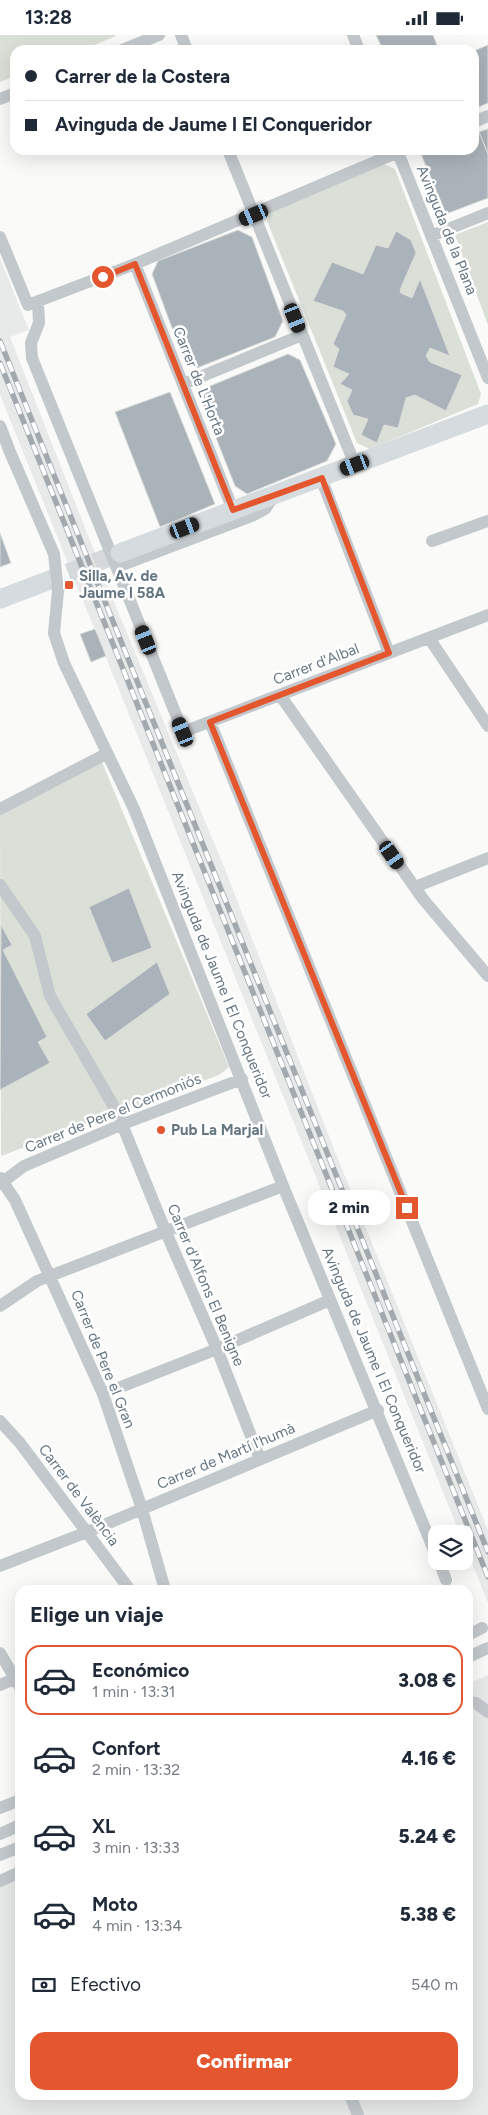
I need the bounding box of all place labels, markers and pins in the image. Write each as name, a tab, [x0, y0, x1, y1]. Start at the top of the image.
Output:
place label: Silla, Av. de Jaume I 58A	[79, 567, 166, 602]
marker: Silla, Av. de Jaume I 58A	[63, 579, 75, 591]
place label: Pub La Marjal	[171, 1121, 263, 1139]
marker: Pub La Marjal	[155, 1124, 167, 1136]

